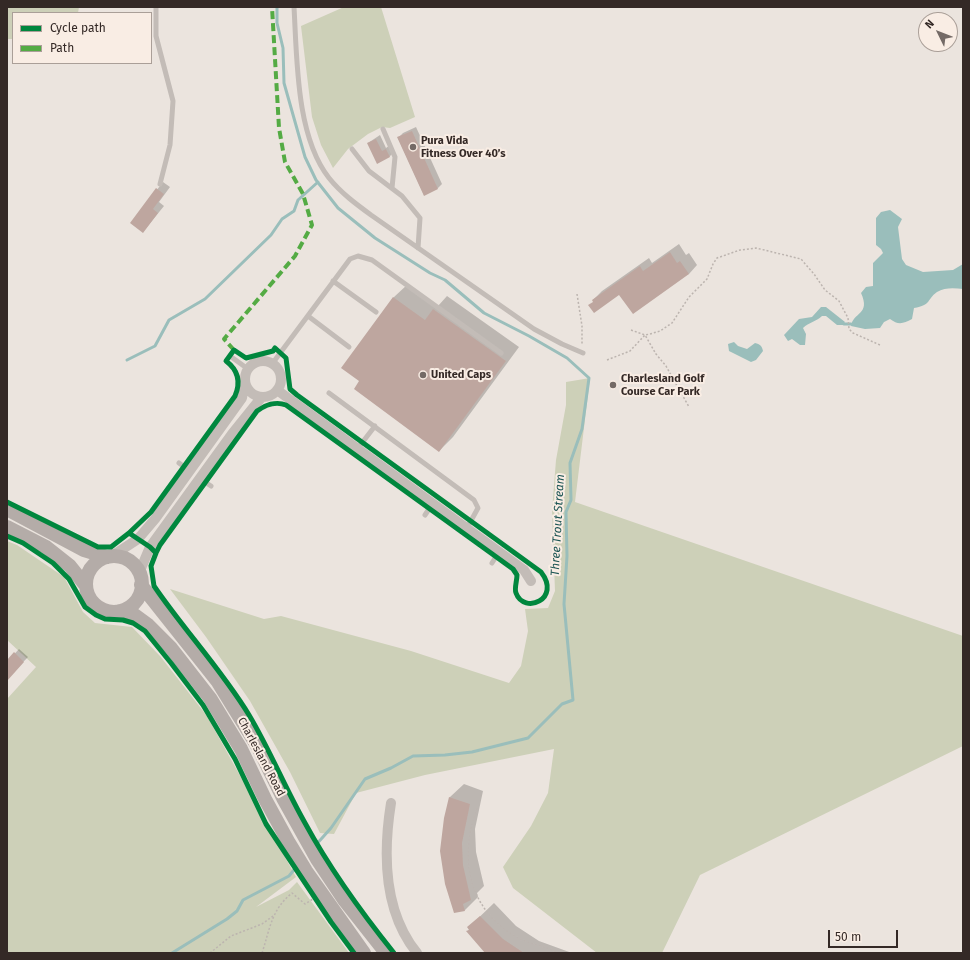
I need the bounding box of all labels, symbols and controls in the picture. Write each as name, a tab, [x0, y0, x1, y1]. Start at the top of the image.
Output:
legend	[12, 12, 152, 64]
north arrow	[918, 12, 958, 52]
text: N	[922, 17, 937, 31]
text: Cycle path	[50, 21, 106, 35]
text: Path	[50, 41, 74, 55]
place label: Pura Vida Fitness Over 40’s	[421, 134, 506, 160]
marker: Pura Vida Fitness Over 40’s	[408, 142, 418, 152]
place label: United Caps	[431, 368, 491, 382]
marker: United Caps	[418, 370, 428, 380]
place label: Charlesland Golf Course Car Park	[621, 372, 704, 398]
marker: Charlesland Golf Course Car Park	[608, 380, 618, 390]
water label: Three Trout Stream	[548, 474, 568, 576]
street label: Charlesland Road	[235, 715, 287, 799]
scale bar	[830, 922, 900, 948]
text: 50 m	[835, 930, 861, 944]

